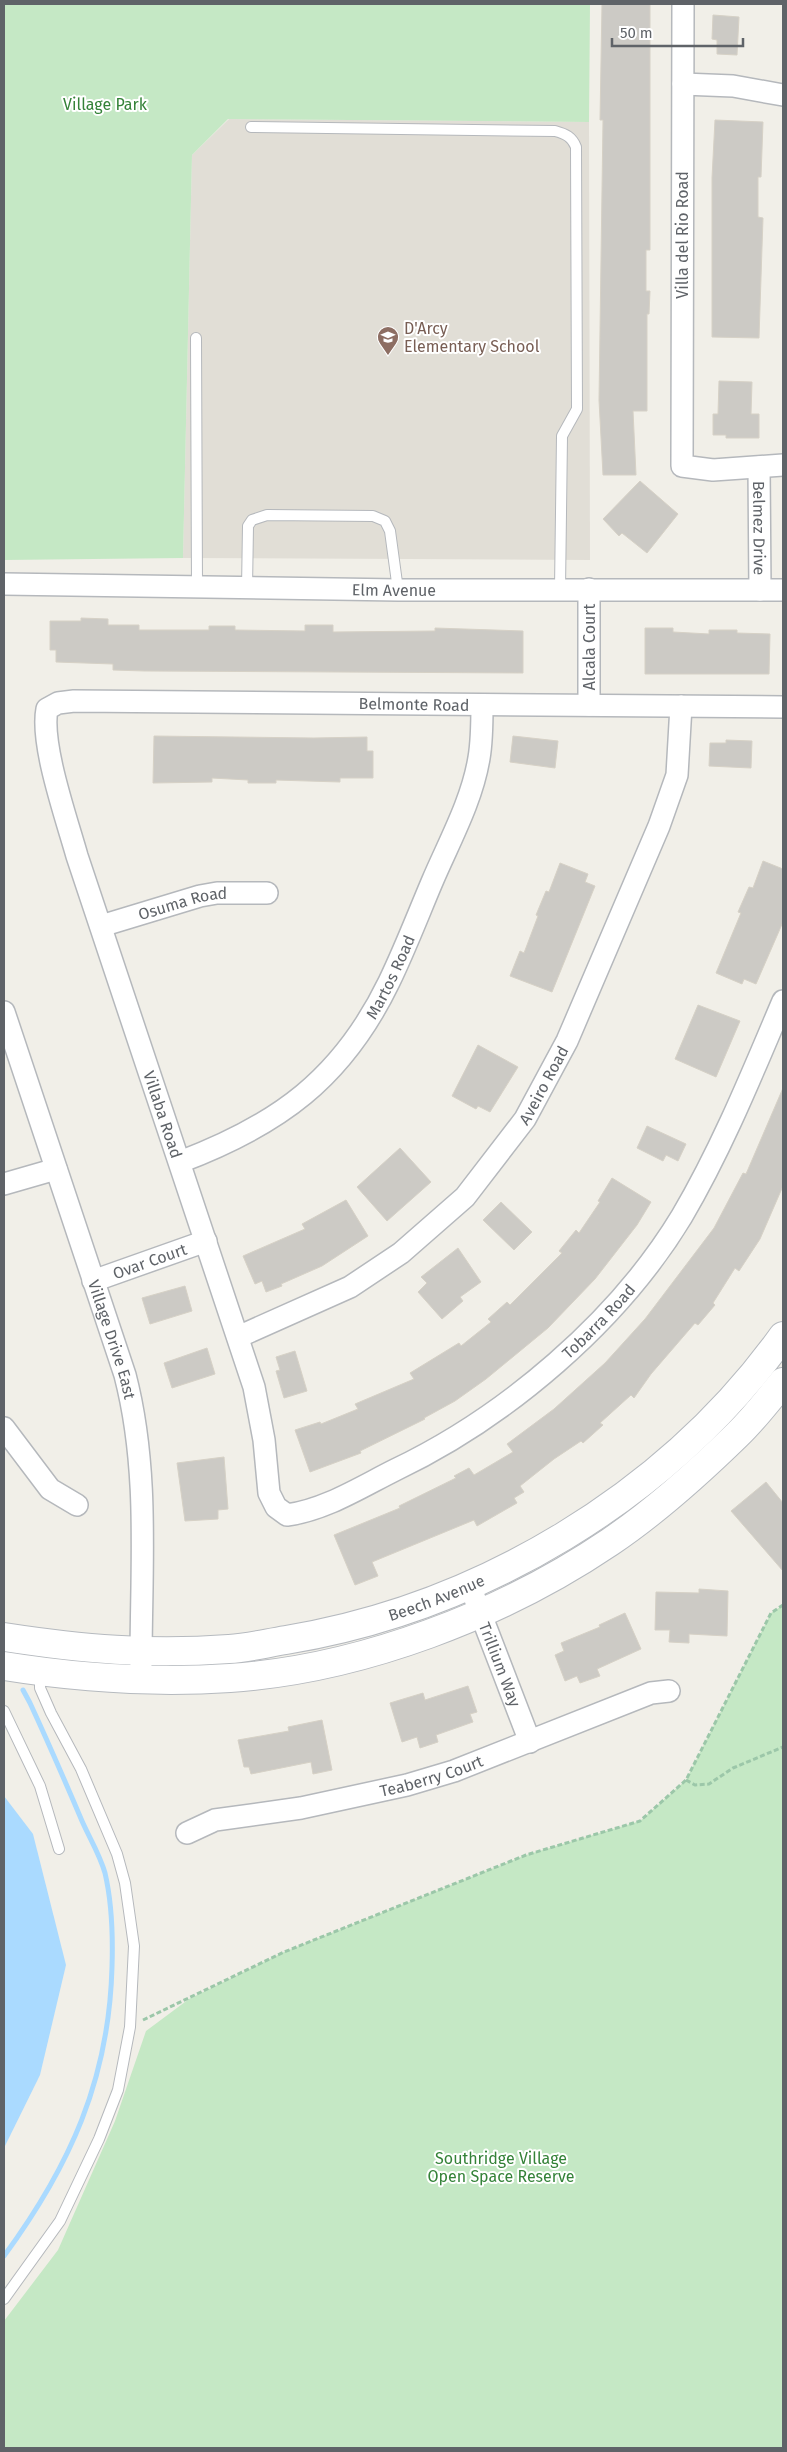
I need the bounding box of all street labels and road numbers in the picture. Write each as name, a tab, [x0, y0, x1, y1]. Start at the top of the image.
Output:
street label: Villa del Rio Road	[673, 171, 692, 299]
street label: Belmez Drive	[749, 481, 769, 575]
street label: Elm Avenue	[352, 580, 436, 600]
street label: Alcala Court	[580, 603, 599, 690]
street label: Belmonte Road	[358, 694, 470, 715]
street label: Osuma Road	[136, 884, 227, 924]
street label: Martos Road	[362, 932, 419, 1023]
street label: Aveiro Road	[515, 1043, 573, 1129]
street label: Villaba Road	[139, 1068, 186, 1161]
street label: Ovar Court	[110, 1240, 189, 1283]
street label: Village Drive East	[84, 1277, 139, 1401]
street label: Tobarra Road	[558, 1280, 639, 1363]
street label: Beech Avenue	[386, 1571, 488, 1625]
street label: Trillium Way	[475, 1620, 525, 1710]
street label: Teaberry Court	[378, 1751, 486, 1801]

